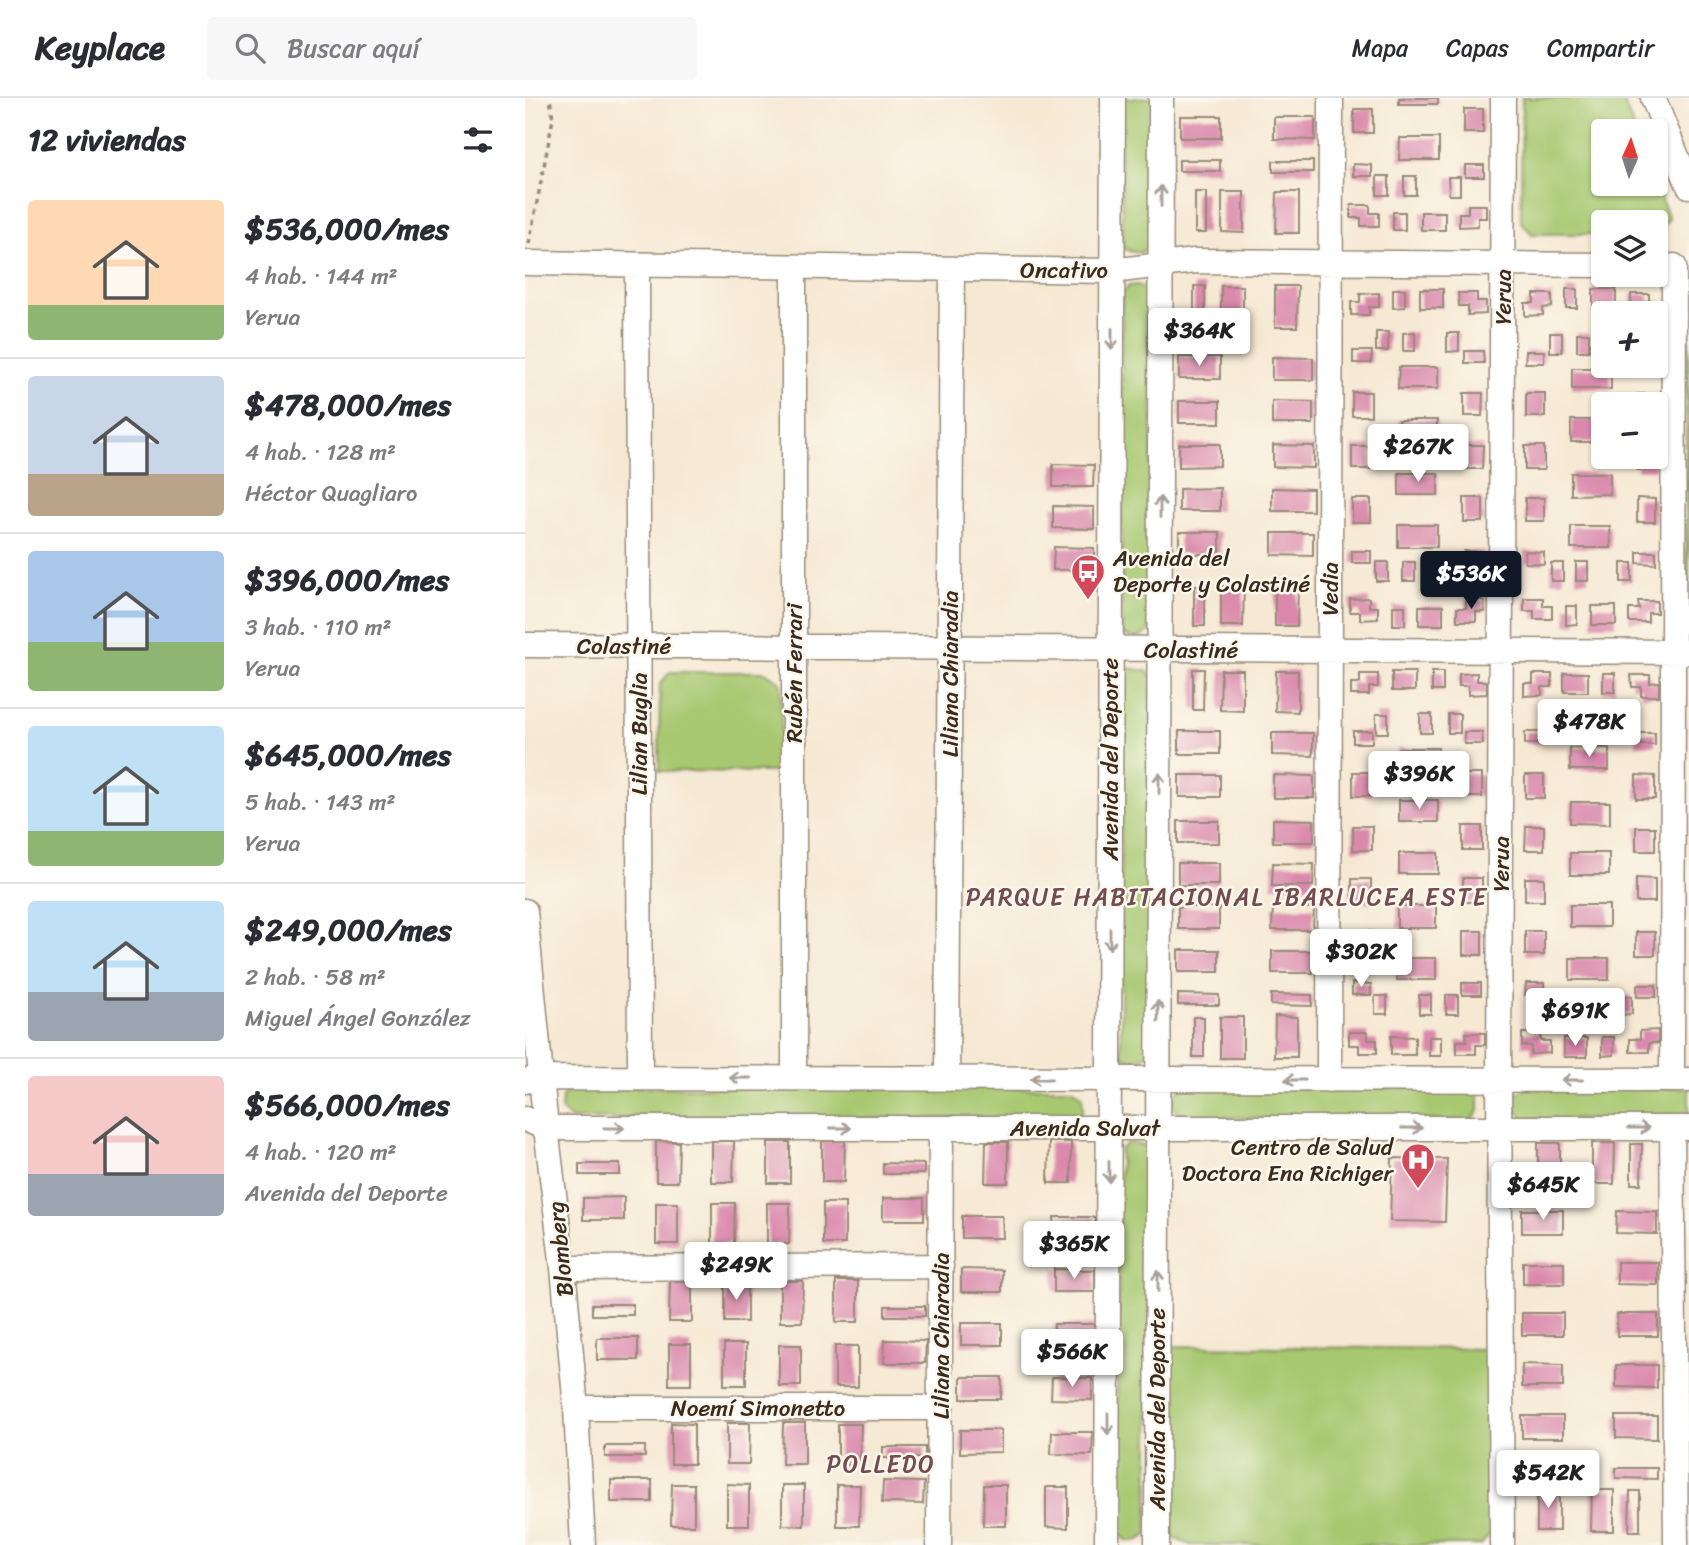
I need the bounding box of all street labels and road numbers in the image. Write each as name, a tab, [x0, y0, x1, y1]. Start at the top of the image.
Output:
street label: Oncativo	[1020, 250, 1108, 291]
street label: Yerua	[1483, 269, 1524, 325]
street label: Vedia	[1310, 562, 1351, 616]
street label: Liliana Chiaradia	[930, 590, 971, 757]
street label: Rubén Ferrari	[774, 603, 815, 743]
street label: Colastiné	[577, 626, 671, 667]
street label: Colastiné	[1144, 630, 1238, 671]
street label: Avenida del Deporte	[1090, 657, 1131, 861]
street label: Lilian Buglia	[619, 672, 660, 795]
street label: Yerua	[1481, 836, 1522, 892]
street label: Avenida Salvat	[1009, 1108, 1162, 1149]
street label: Blomberg	[535, 1199, 586, 1299]
street label: Liliana Chiaradia	[921, 1252, 962, 1419]
street label: Avenida del Deporte	[1137, 1307, 1178, 1511]
street label: Noemí Simonetto	[671, 1388, 845, 1429]

